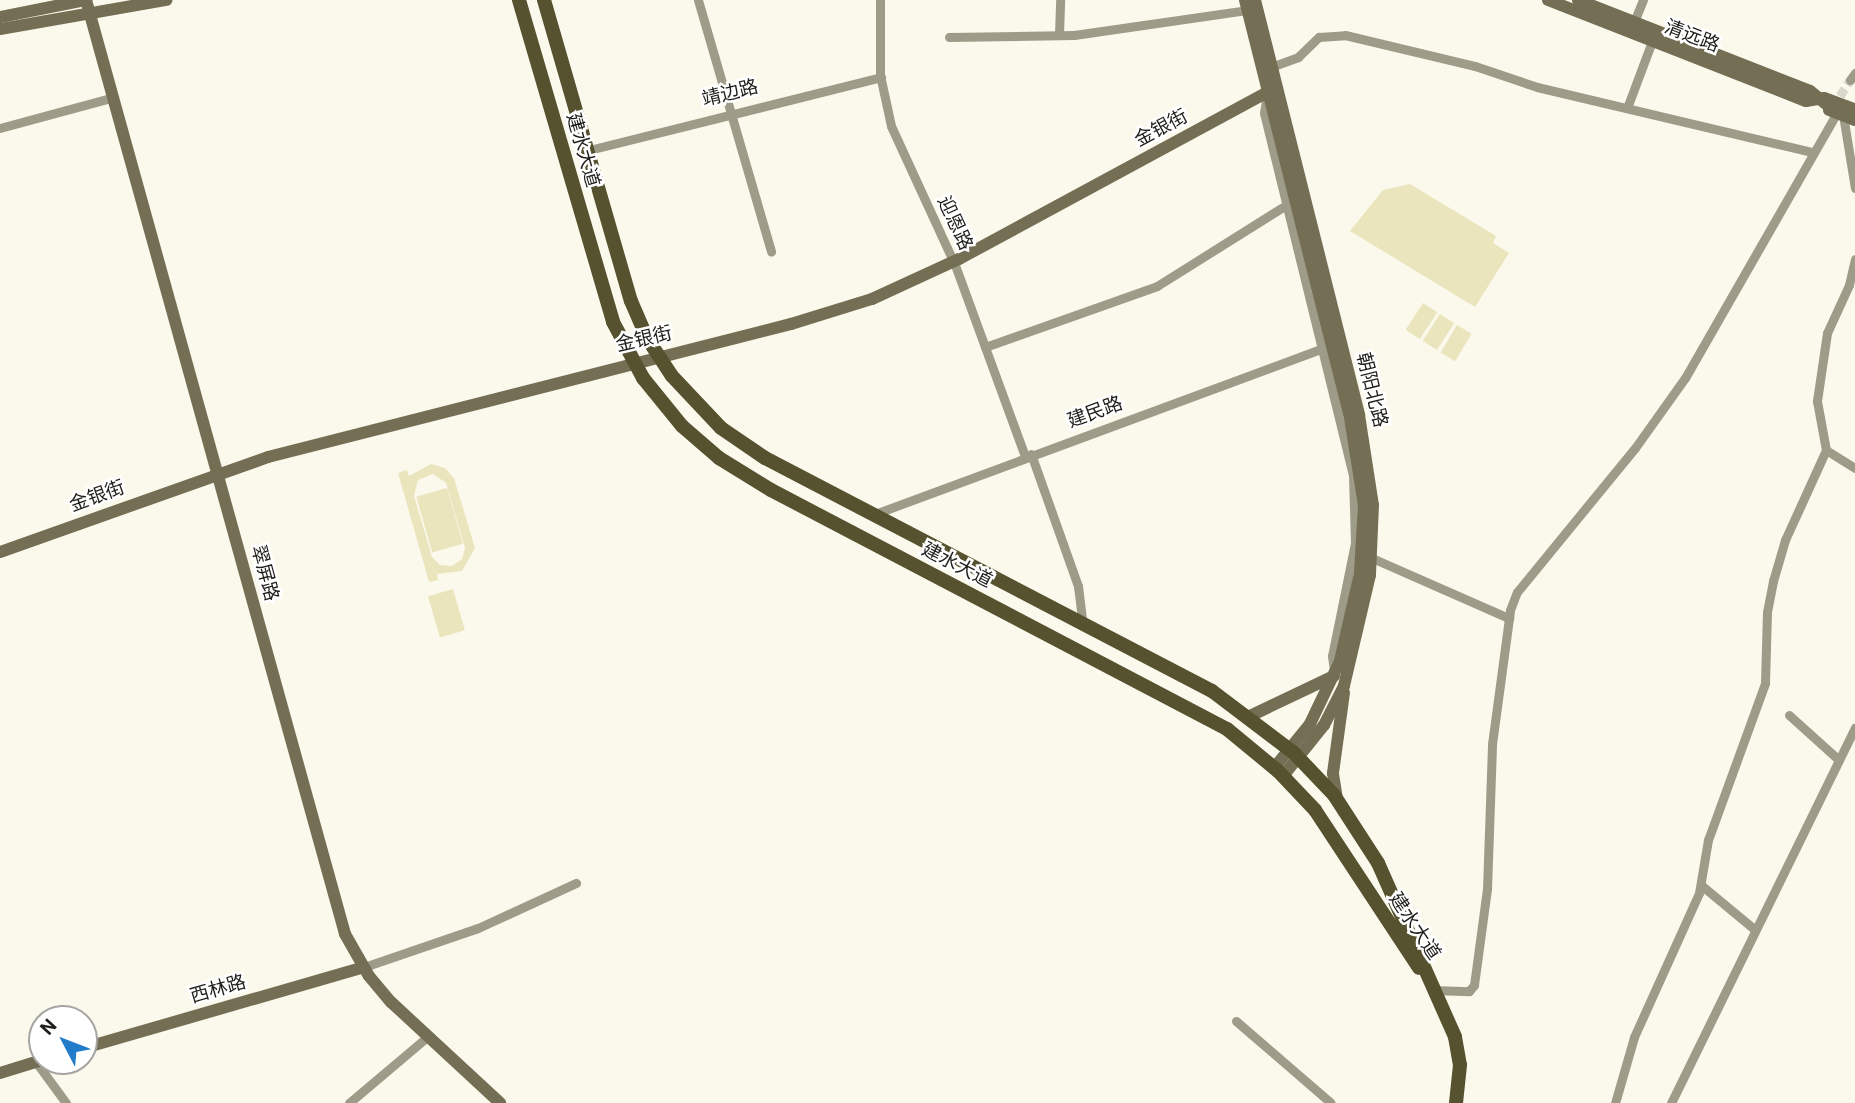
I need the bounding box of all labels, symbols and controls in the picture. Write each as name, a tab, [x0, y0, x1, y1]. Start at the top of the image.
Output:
street label: 清远路	[1661, 15, 1723, 57]
street label: 靖边路	[700, 75, 760, 111]
street label: 金银街	[1130, 105, 1192, 151]
street label: 建水大道	[562, 110, 604, 190]
street label: 迎恩路	[933, 192, 977, 254]
street label: 金银街	[614, 321, 674, 357]
street label: 朝阳北路	[1352, 350, 1392, 430]
street label: 建民路	[1064, 392, 1126, 432]
street label: 金银街	[66, 476, 128, 516]
street label: 建水大道	[918, 538, 996, 592]
street label: 翠屏路	[247, 543, 283, 603]
street label: 建水大道	[1384, 888, 1446, 964]
street label: 西林路	[187, 970, 249, 1008]
north arrow	[28, 1005, 98, 1075]
text: N	[35, 1014, 62, 1040]

